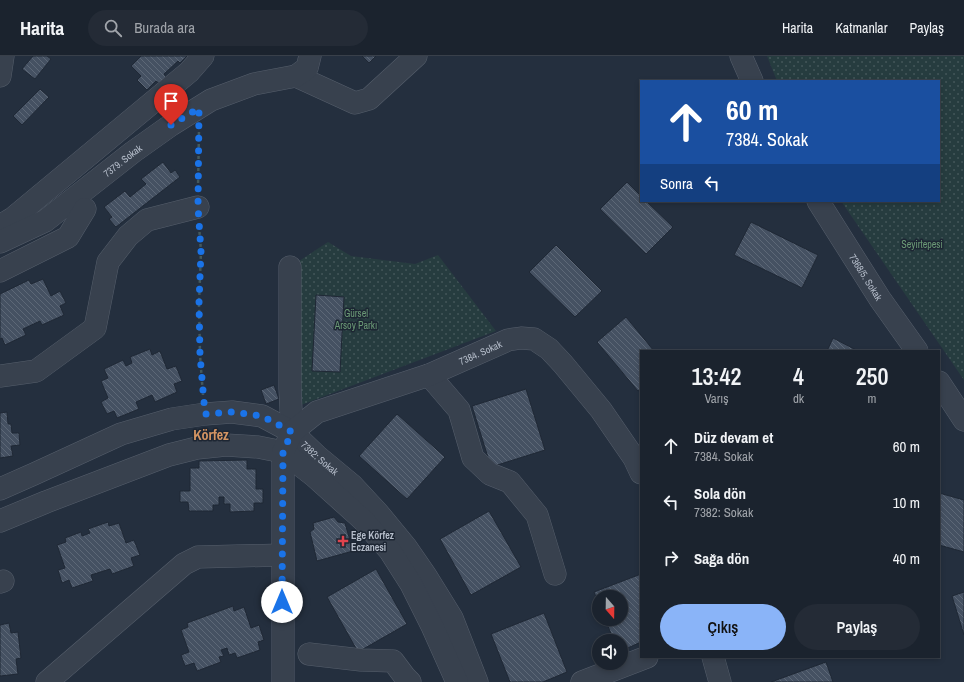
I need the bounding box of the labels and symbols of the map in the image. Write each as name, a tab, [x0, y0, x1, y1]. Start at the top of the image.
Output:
pin	[154, 84, 188, 125]
street label: 7379. Sokak	[100, 141, 145, 180]
park label: Seyirtepesi	[901, 238, 943, 251]
street label: 7368/5. Sokak	[847, 251, 886, 303]
park label: Gürsel Arsoy Parkı	[334, 307, 377, 332]
street label: 7384. Sokak	[457, 337, 505, 367]
district label: Körfez	[193, 426, 229, 444]
street label: 7382: Sokak	[299, 438, 342, 478]
place label: Ege Körfez Eczanesi	[351, 529, 394, 554]
marker: Ege Körfez Eczanesi	[338, 536, 348, 546]
position arrow	[261, 581, 303, 623]
north arrow	[592, 590, 628, 626]

